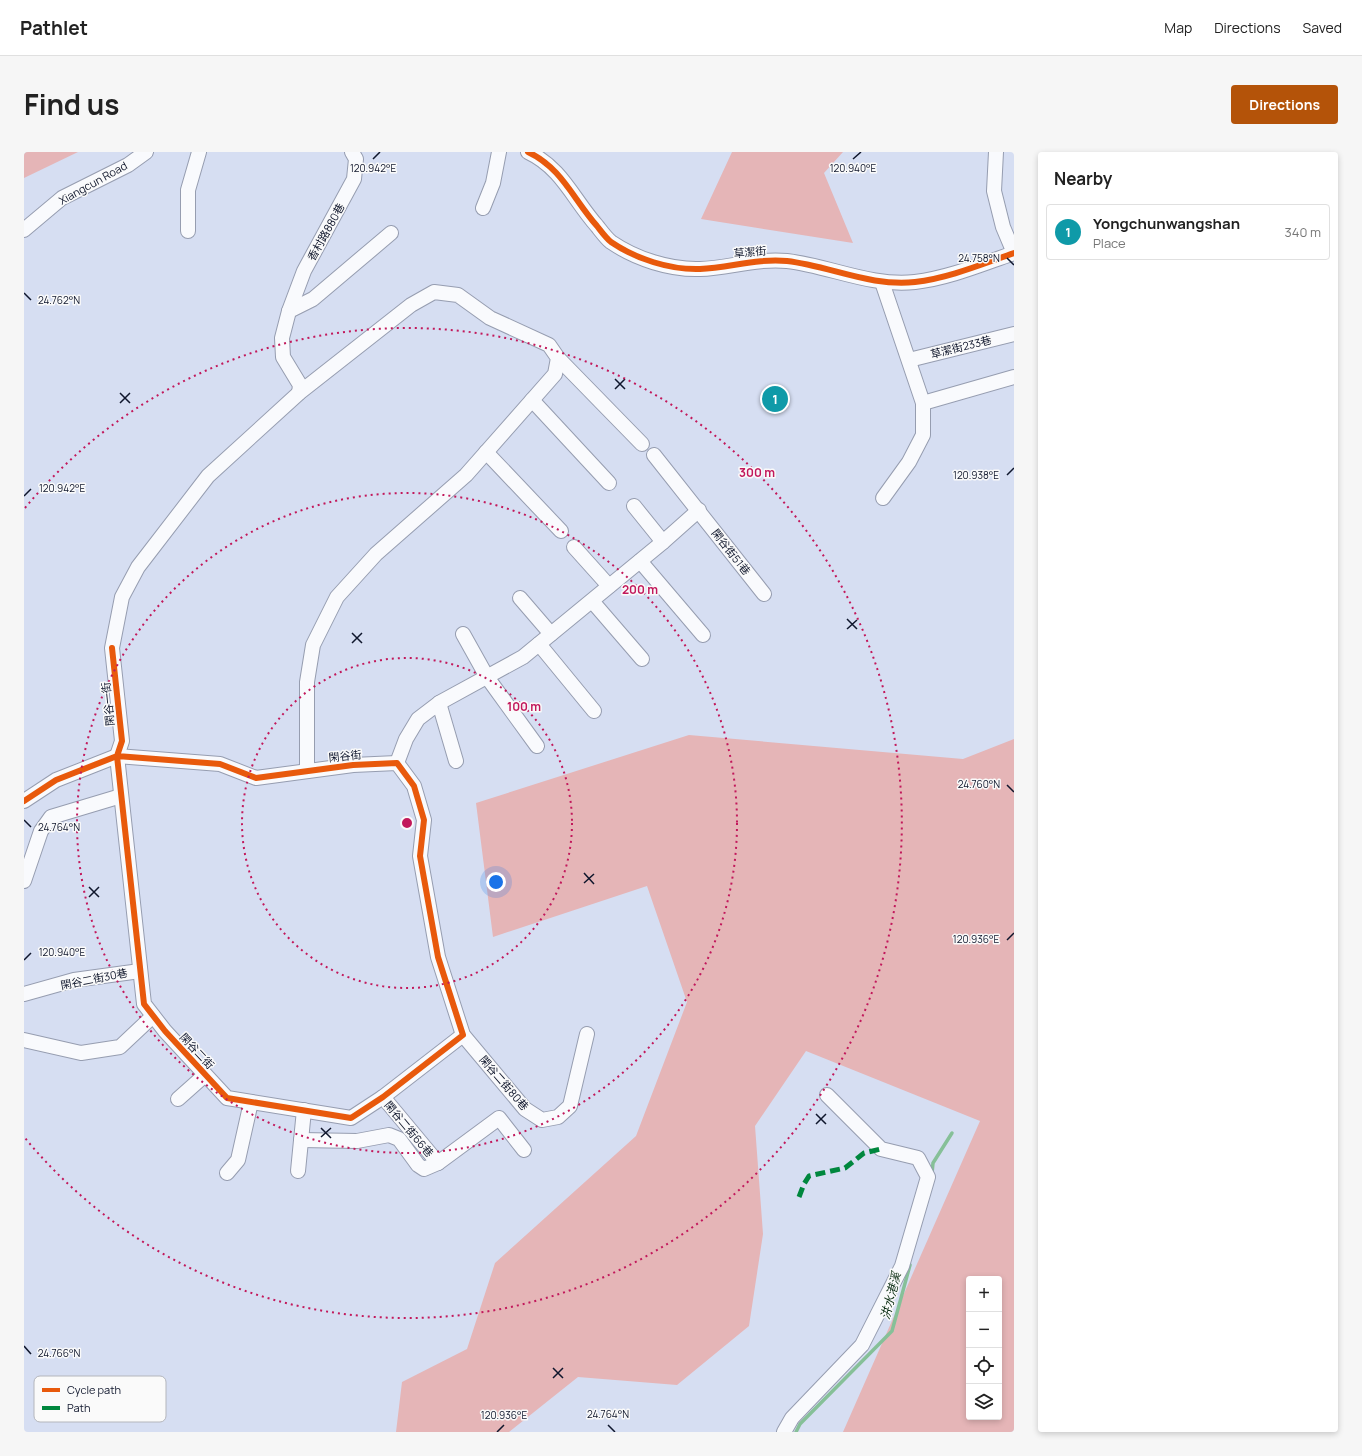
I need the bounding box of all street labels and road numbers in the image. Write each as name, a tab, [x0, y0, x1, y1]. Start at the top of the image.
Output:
street label: Xiangcun Road	[56, 158, 130, 208]
street label: 香村路880巷	[304, 200, 348, 263]
street label: 草潔街	[733, 243, 767, 260]
street label: 草潔街233巷	[929, 332, 993, 361]
street label: 閑谷街51巷	[709, 526, 754, 578]
street label: 閑谷一街	[98, 681, 117, 727]
street label: 閑谷街	[328, 746, 362, 765]
street label: 閑谷二街30巷	[59, 965, 129, 992]
street label: 閑谷二街	[177, 1029, 218, 1072]
street label: 閑谷二街80巷	[476, 1052, 532, 1113]
street label: 閑谷二街66巷	[382, 1098, 437, 1160]

